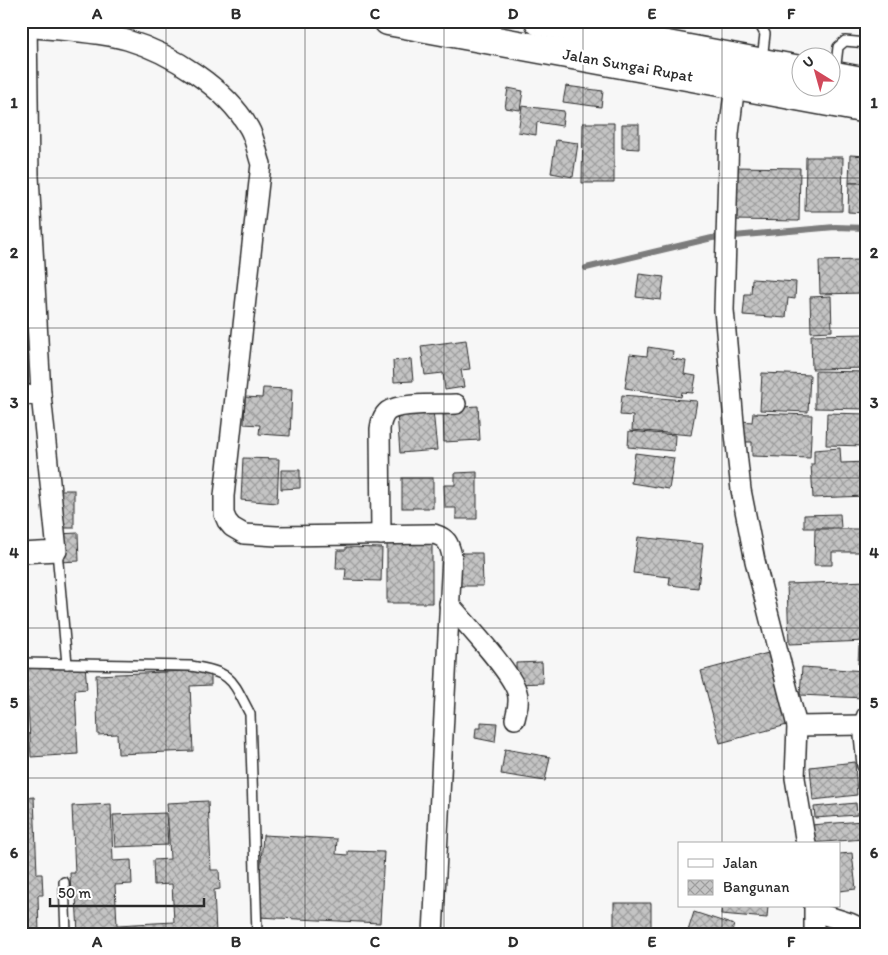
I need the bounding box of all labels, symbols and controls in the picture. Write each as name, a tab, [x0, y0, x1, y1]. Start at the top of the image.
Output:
text: A	[91, 4, 103, 23]
text: B	[231, 4, 242, 23]
text: C	[370, 4, 381, 23]
text: D	[508, 4, 519, 23]
text: E	[648, 4, 657, 23]
text: F	[787, 4, 796, 23]
street label: Jalan Sungai Rupat	[561, 44, 695, 86]
north arrow	[790, 48, 840, 98]
text: U	[800, 52, 817, 72]
text: 1	[10, 93, 18, 112]
text: 1	[870, 93, 878, 112]
text: 2	[10, 243, 19, 262]
text: 2	[870, 243, 879, 262]
text: 3	[10, 393, 19, 412]
text: 3	[870, 393, 879, 412]
text: 4	[9, 543, 19, 562]
text: 4	[869, 543, 879, 562]
text: 5	[10, 693, 19, 712]
text: 5	[870, 693, 879, 712]
legend	[678, 842, 840, 908]
text: 6	[10, 843, 19, 862]
text: 6	[870, 843, 879, 862]
text: Jalan	[723, 854, 757, 872]
scale bar	[50, 875, 204, 907]
text: Bangunan	[723, 878, 790, 896]
text: 50 m	[58, 884, 91, 902]
text: A	[91, 932, 103, 951]
text: B	[231, 932, 242, 951]
text: C	[370, 932, 381, 951]
text: D	[508, 932, 519, 951]
text: E	[648, 932, 657, 951]
text: F	[787, 932, 796, 951]

